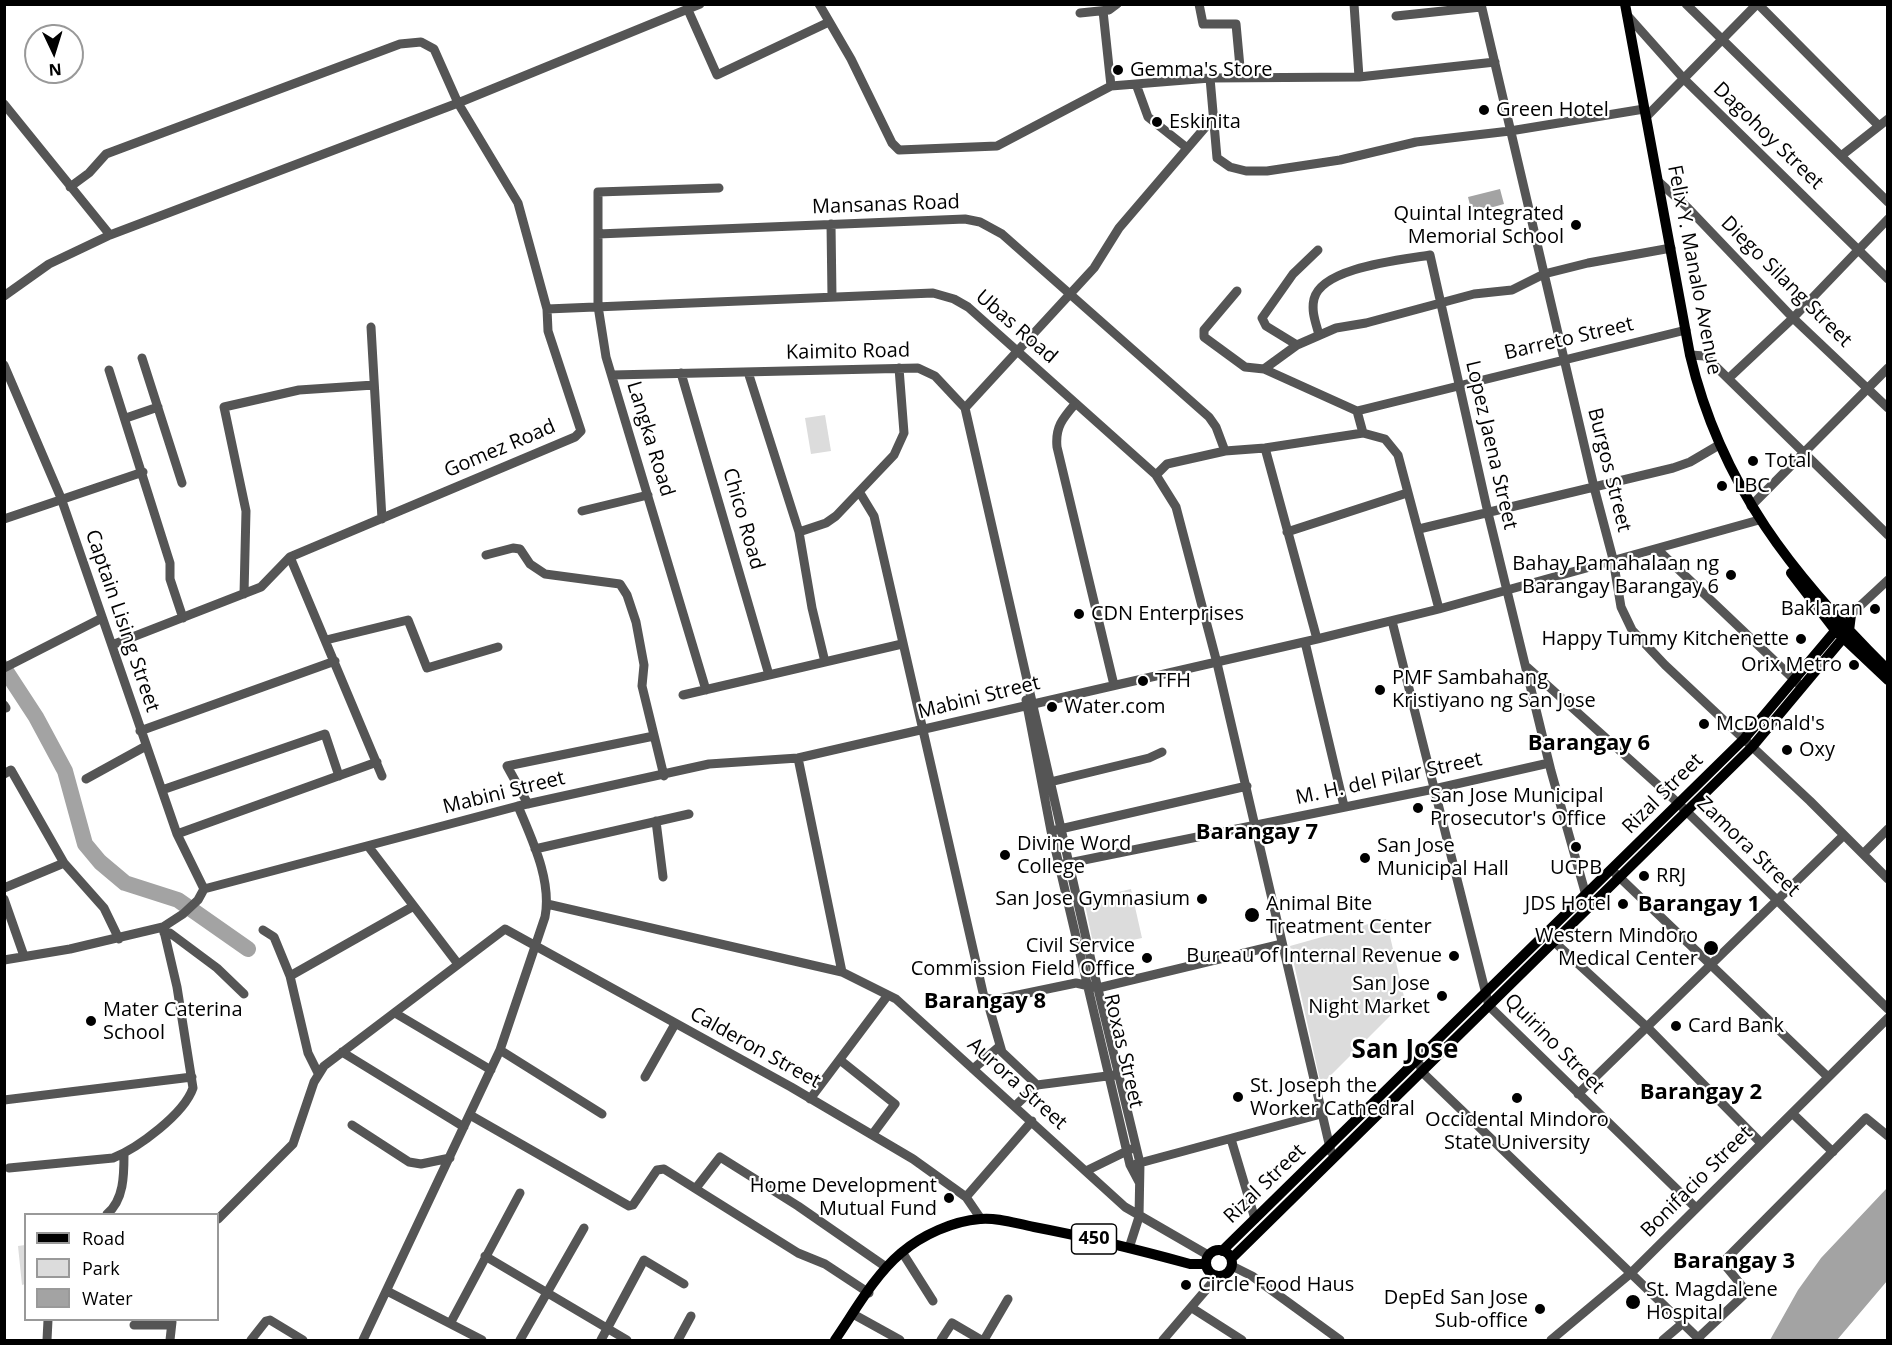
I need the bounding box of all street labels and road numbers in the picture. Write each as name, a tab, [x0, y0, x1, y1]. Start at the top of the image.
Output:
street label: Dagohoy Street	[1708, 77, 1828, 195]
street label: Felix Y. Manalo Avenue	[1662, 163, 1726, 377]
street label: Mansanas Road	[812, 190, 960, 220]
street label: Diego Silang Street	[1716, 212, 1856, 352]
street label: Ubas Road	[970, 285, 1062, 369]
street label: Barreto Street	[1502, 312, 1636, 366]
street label: Kaimito Road	[786, 339, 910, 365]
street label: Lopez Jaena Street	[1460, 358, 1522, 532]
street label: Langka Road	[621, 378, 679, 500]
street label: Burgos Street	[1582, 406, 1636, 534]
street label: Gomez Road	[441, 415, 559, 483]
street label: Chico Road	[717, 465, 769, 573]
street label: Captain Lising Street	[80, 527, 164, 715]
street label: Mabini Street	[916, 671, 1042, 725]
street label: M. H. del Pilar Street	[1294, 748, 1484, 810]
street label: Rizal Street	[1618, 749, 1708, 839]
street label: Mabini Street	[441, 766, 567, 820]
street label: Zamora Street	[1692, 792, 1804, 902]
street label: Quirino Street	[1499, 989, 1609, 1099]
street label: Roxas Street	[1098, 992, 1148, 1110]
street label: Calderon Street	[685, 1002, 825, 1094]
street label: Aurora Street	[962, 1033, 1072, 1135]
street label: Bonifacio Street	[1636, 1121, 1758, 1243]
street label: Rizal Street	[1219, 1139, 1311, 1229]
road number: 450	[1072, 1224, 1116, 1254]

